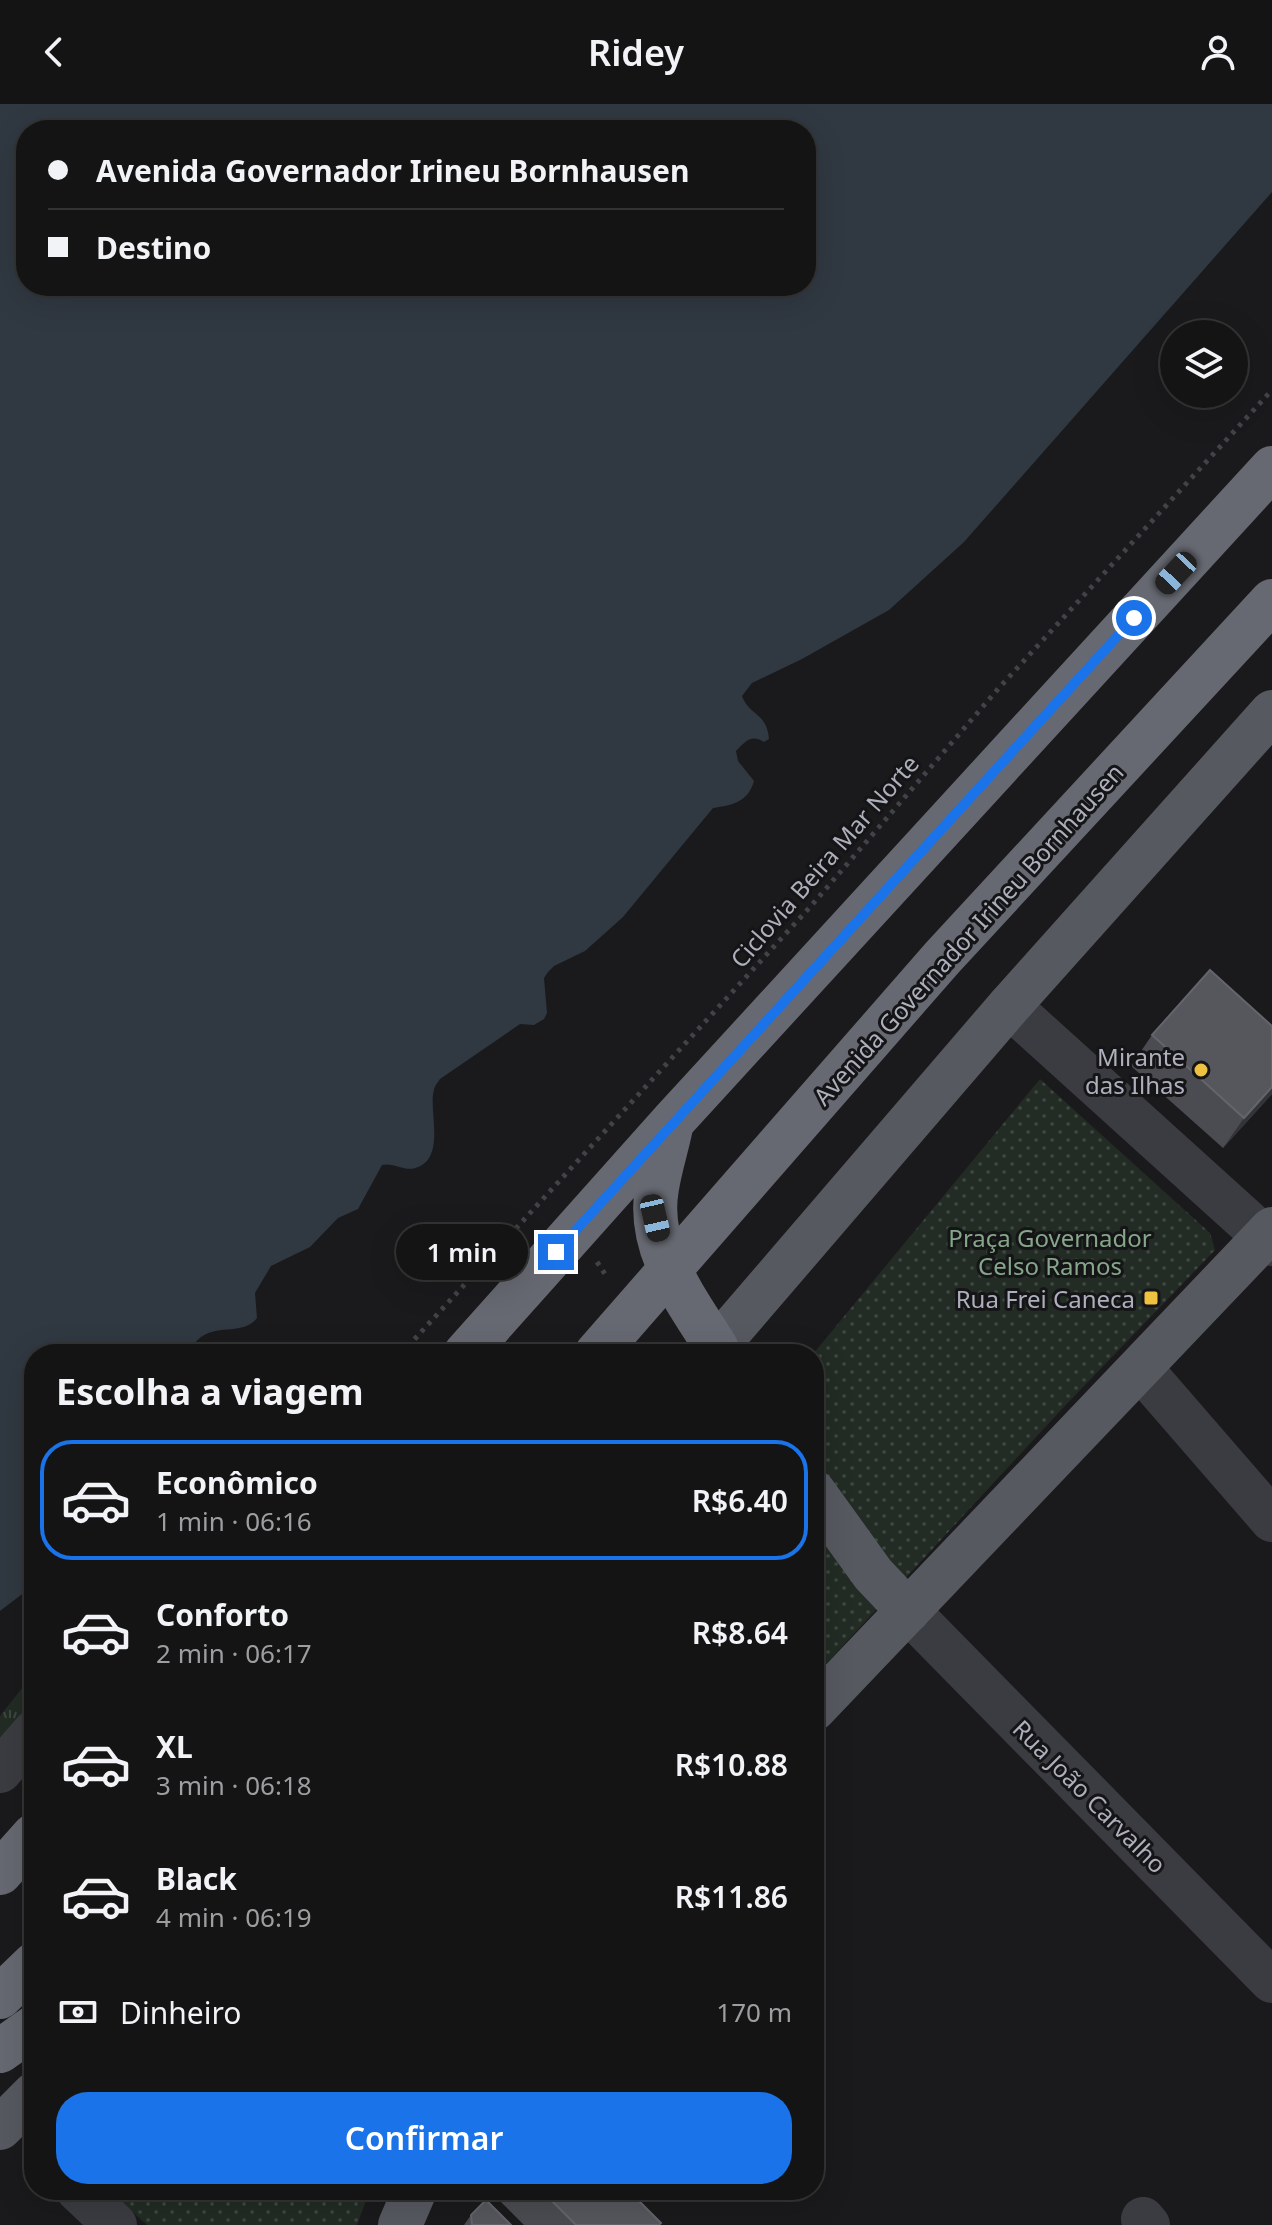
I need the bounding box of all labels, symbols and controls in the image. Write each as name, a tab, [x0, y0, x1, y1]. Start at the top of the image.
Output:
text: Ridey	[588, 28, 684, 77]
icon: back	[32, 30, 76, 74]
icon: person	[1196, 30, 1240, 74]
text: Avenida Governador Irineu Bornhausen	[96, 150, 690, 191]
text: Destino	[96, 227, 211, 268]
map controls	[1160, 320, 1248, 408]
button: layers	[1160, 320, 1248, 408]
car	[1151, 547, 1201, 599]
route start	[1116, 600, 1152, 636]
street label: Ciclovia Beira Mar Norte	[722, 748, 926, 974]
street label: Avenida Governador Irineu Bornhausen	[806, 756, 1130, 1112]
place label: Mirante das Ilhas	[1085, 1040, 1185, 1101]
marker: Mirante das Ilhas	[1192, 1061, 1210, 1079]
car	[638, 1192, 672, 1244]
park label: Praça Governador Celso Ramos	[948, 1221, 1152, 1282]
callout: 1 min	[396, 1224, 528, 1280]
text: 1 min	[427, 1234, 497, 1270]
route end	[538, 1234, 574, 1270]
place label: Rua Frei Caneca	[956, 1282, 1135, 1315]
marker: Rua Frei Caneca	[1142, 1289, 1160, 1307]
text: Escolha a viagem	[56, 1367, 364, 1416]
text: Econômico	[156, 1462, 318, 1503]
icon: car	[60, 1464, 132, 1536]
text: R$6.40	[692, 1480, 788, 1521]
text: 1 min · 06:16	[156, 1503, 312, 1539]
text: Conforto	[156, 1594, 289, 1635]
icon: car	[60, 1596, 132, 1668]
text: R$8.64	[692, 1612, 788, 1653]
text: 2 min · 06:17	[156, 1635, 312, 1671]
street label: Rua João Carvalho	[1006, 1712, 1174, 1880]
text: XL	[156, 1726, 193, 1767]
icon: car	[60, 1728, 132, 1800]
text: R$10.88	[675, 1744, 788, 1785]
text: 3 min · 06:18	[156, 1767, 312, 1803]
text: Black	[156, 1858, 237, 1899]
icon: car	[60, 1860, 132, 1932]
text: R$11.86	[675, 1876, 788, 1917]
text: 4 min · 06:19	[156, 1899, 312, 1935]
icon: cash	[56, 1990, 100, 2034]
text: Dinheiro	[120, 1992, 241, 2033]
text: 170 m	[716, 1994, 792, 2030]
button: Confirmar	[56, 2092, 792, 2184]

